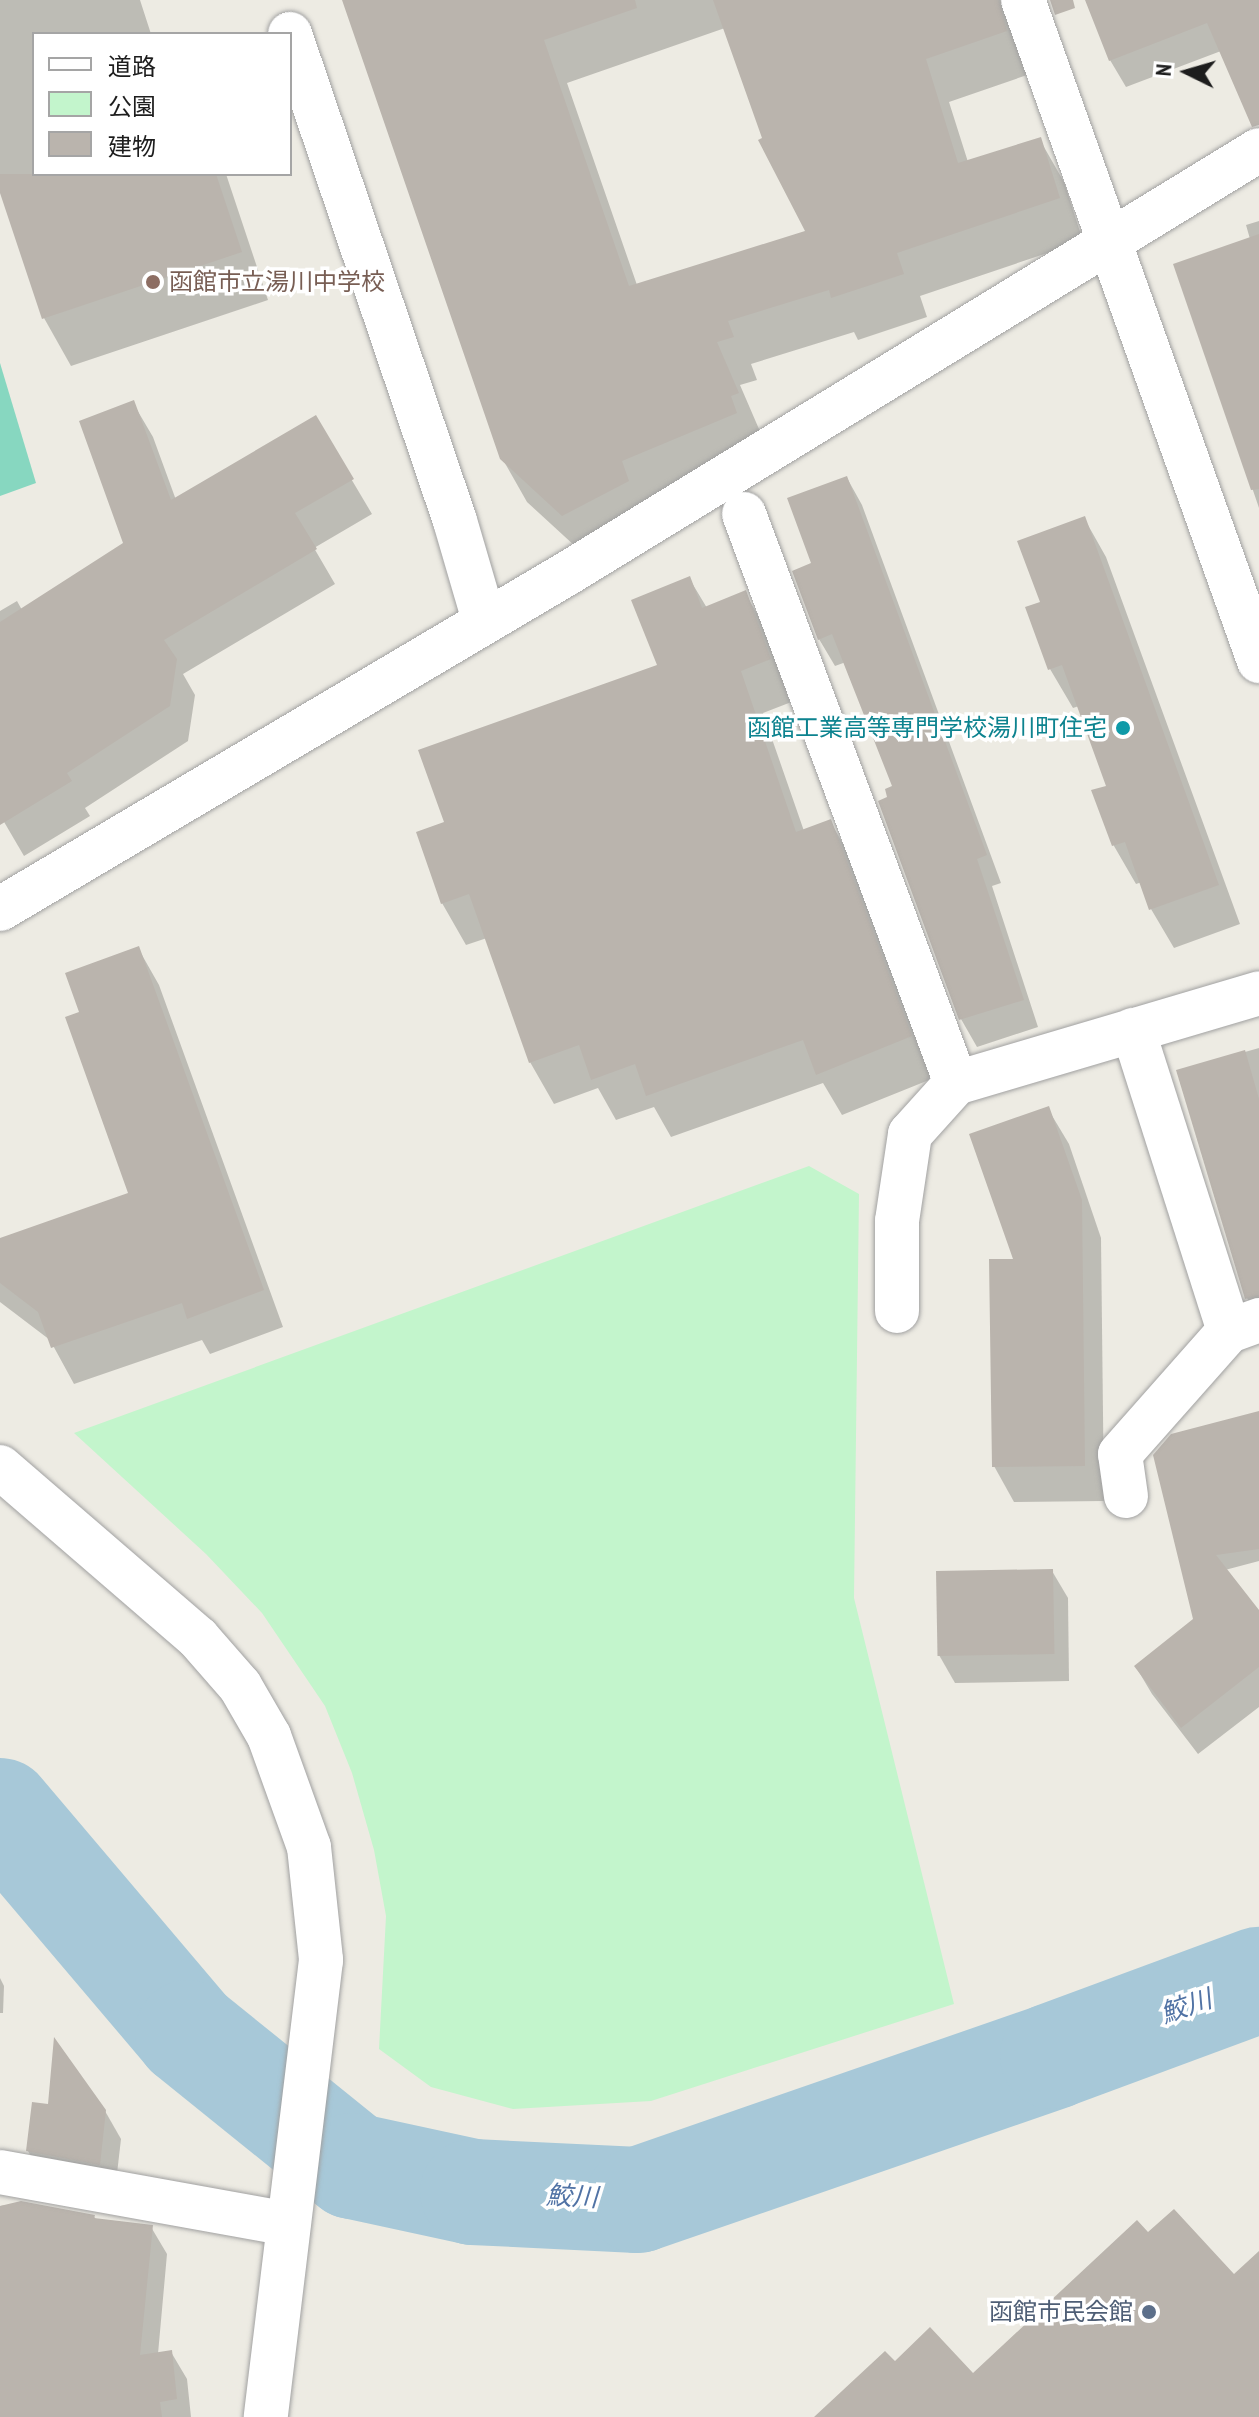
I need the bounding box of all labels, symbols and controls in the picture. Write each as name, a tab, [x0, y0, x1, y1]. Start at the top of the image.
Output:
legend	[32, 32, 292, 176]
north arrow	[1147, 32, 1227, 112]
text: 道路	[108, 51, 156, 82]
text: N	[1149, 63, 1178, 77]
text: 公園	[108, 91, 156, 122]
text: 建物	[108, 131, 156, 162]
place label: 函館市立湯川中学校	[169, 268, 385, 296]
marker: 函館市立湯川中学校	[144, 273, 162, 291]
place label: 函館工業高等専門学校湯川町住宅	[747, 714, 1107, 742]
marker: 函館工業高等専門学校湯川町住宅	[1114, 719, 1132, 737]
water label: 鮫川	[1156, 1983, 1216, 2029]
water label: 鮫川	[545, 2179, 599, 2213]
place label: 函館市民会館	[989, 2298, 1133, 2326]
marker: 函館市民会館	[1140, 2303, 1158, 2321]

